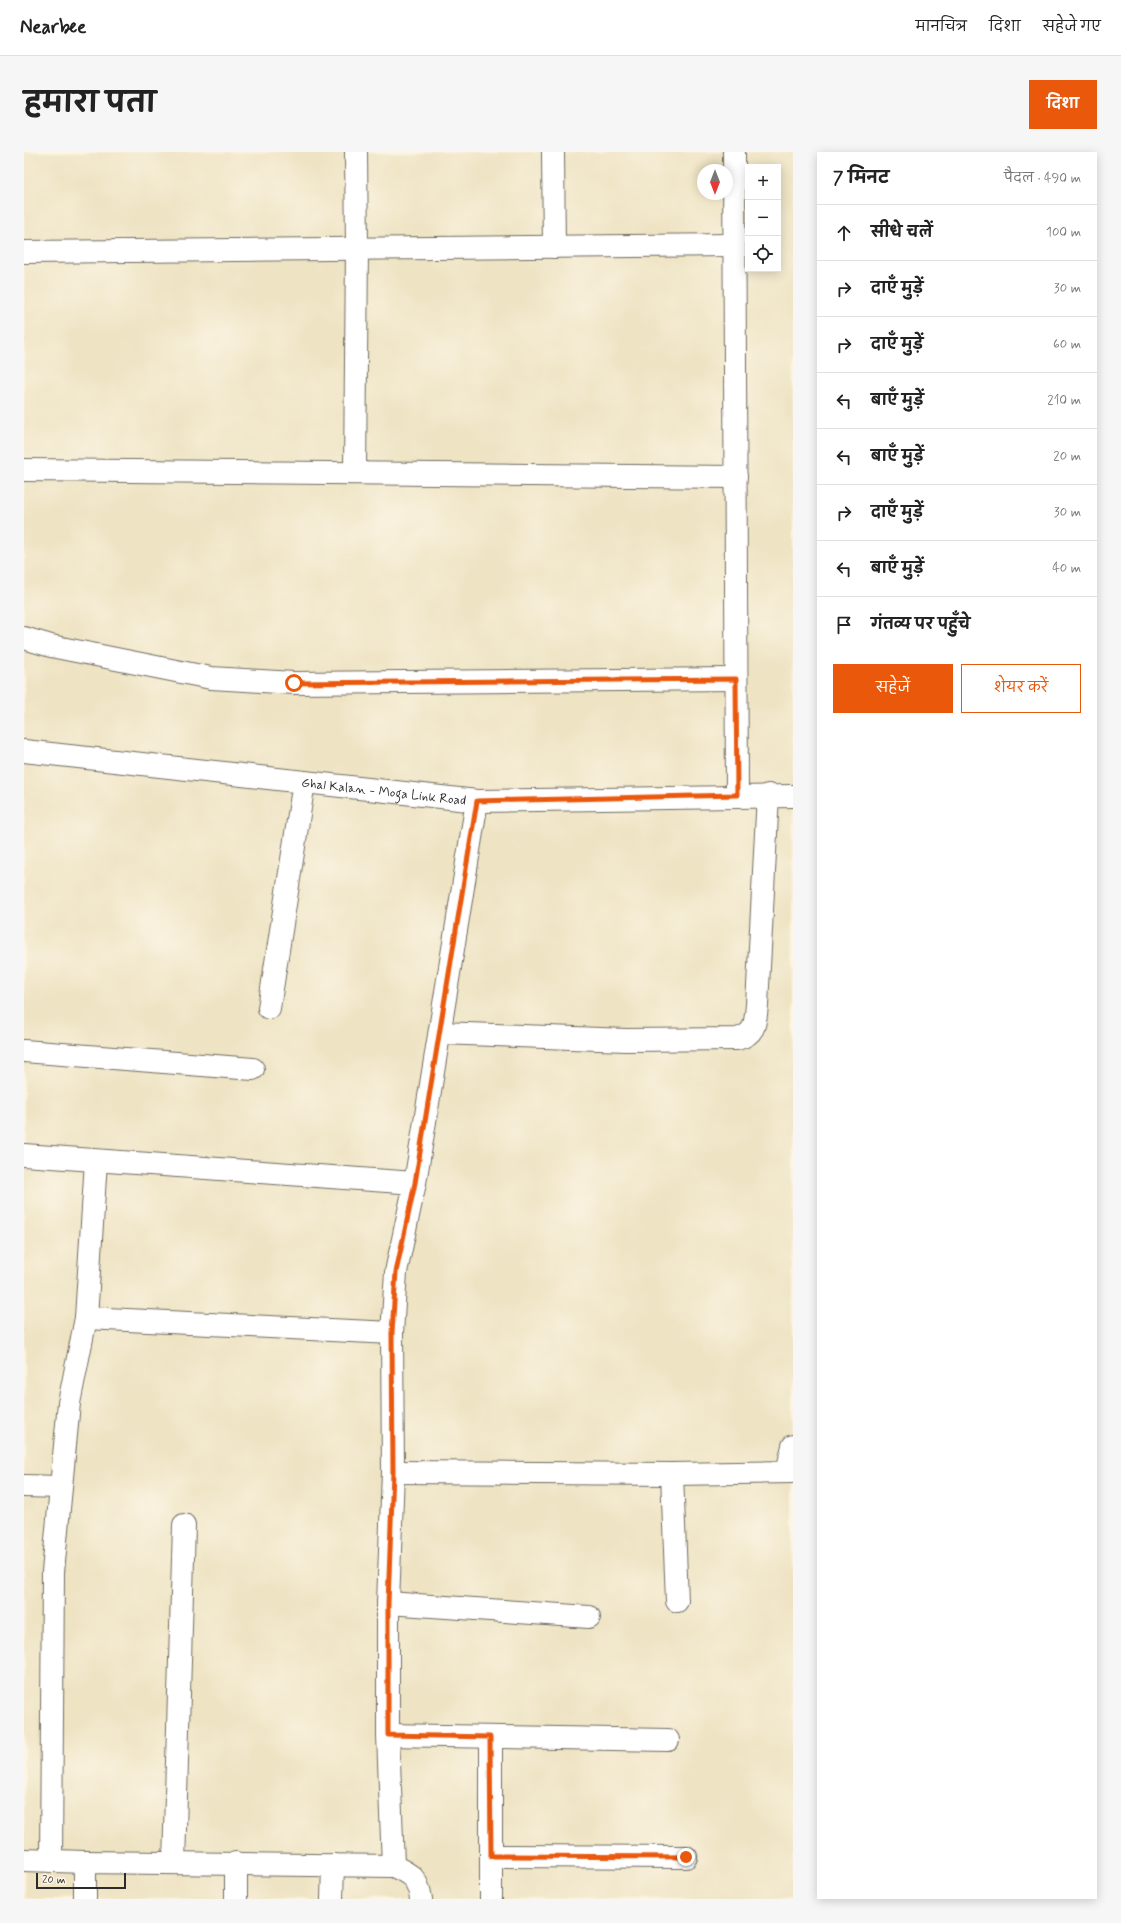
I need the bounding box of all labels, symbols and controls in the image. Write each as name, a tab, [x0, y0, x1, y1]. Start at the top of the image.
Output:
text: Nearbee	[20, 15, 86, 40]
text: मानचित्र	[916, 18, 967, 36]
text: दिशा	[989, 18, 1021, 36]
text: सहेजे गए	[1043, 18, 1101, 36]
button: दिशा	[1029, 80, 1097, 129]
text: हमारा पता	[24, 86, 156, 123]
north arrow	[697, 164, 733, 200]
map controls	[745, 164, 781, 272]
button: +	[745, 164, 781, 200]
text: 7 मिनट	[833, 167, 889, 189]
text: पैदल · 490 m	[1004, 170, 1081, 187]
button: −	[745, 200, 781, 236]
icon: ahead	[833, 222, 855, 244]
text: सीधे चलें	[871, 223, 933, 243]
text: 100 m	[1046, 224, 1081, 241]
button: locate	[745, 236, 781, 272]
icon: right	[833, 278, 855, 300]
text: दाएँ मुड़ें	[871, 279, 923, 299]
text: 30 m	[1054, 280, 1081, 297]
icon: right	[833, 334, 855, 356]
text: दाएँ मुड़ें	[871, 335, 923, 355]
text: 60 m	[1053, 336, 1081, 353]
icon: left	[833, 390, 855, 412]
text: बाएँ मुड़ें	[871, 391, 924, 411]
text: 210 m	[1047, 392, 1081, 409]
icon: left	[833, 446, 855, 468]
text: बाएँ मुड़ें	[871, 447, 924, 467]
text: 20 m	[1053, 448, 1081, 465]
icon: right	[833, 502, 855, 524]
text: दाएँ मुड़ें	[871, 503, 923, 523]
text: 30 m	[1054, 504, 1081, 521]
icon: left	[833, 558, 855, 580]
text: बाएँ मुड़ें	[871, 559, 924, 579]
text: 40 m	[1052, 560, 1081, 577]
icon: arrive	[833, 614, 855, 636]
text: गंतव्य पर पहुँचे	[871, 615, 970, 635]
button: सहेजें	[833, 664, 953, 713]
button: शेयर करें	[961, 664, 1081, 713]
route start	[285, 674, 303, 692]
street label: Ghal Kalan - Moga Link Road	[300, 775, 467, 810]
route end	[677, 1848, 695, 1866]
scale bar	[36, 1871, 126, 1890]
text: 20 m	[42, 1873, 65, 1887]

